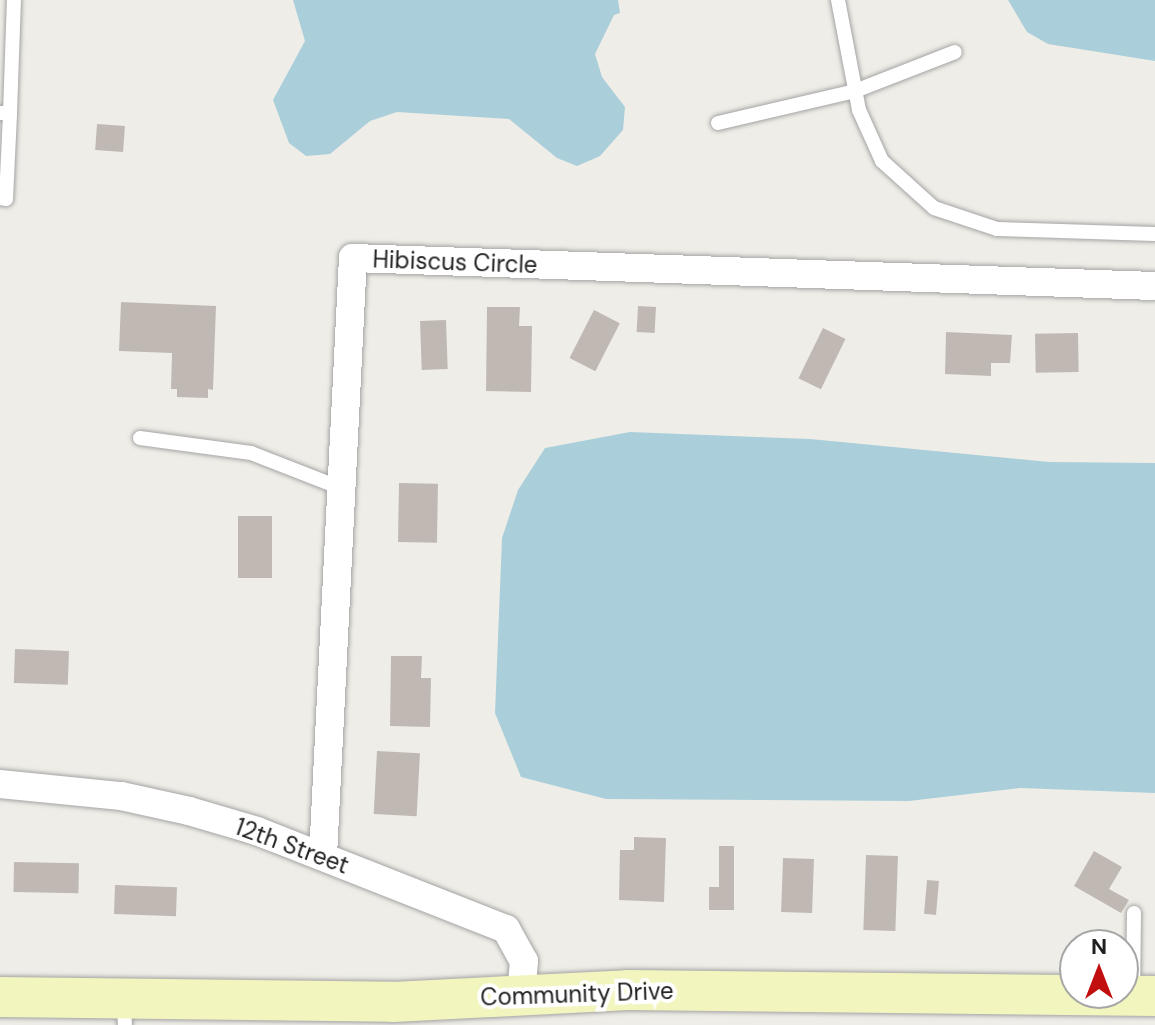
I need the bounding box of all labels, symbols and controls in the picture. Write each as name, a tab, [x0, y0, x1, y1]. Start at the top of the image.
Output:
street label: Hibiscus Circle	[372, 245, 538, 279]
street label: 12th Street	[231, 812, 353, 880]
north arrow	[1059, 929, 1139, 1009]
text: N	[1091, 932, 1107, 961]
street label: Community Drive	[480, 976, 674, 1012]

